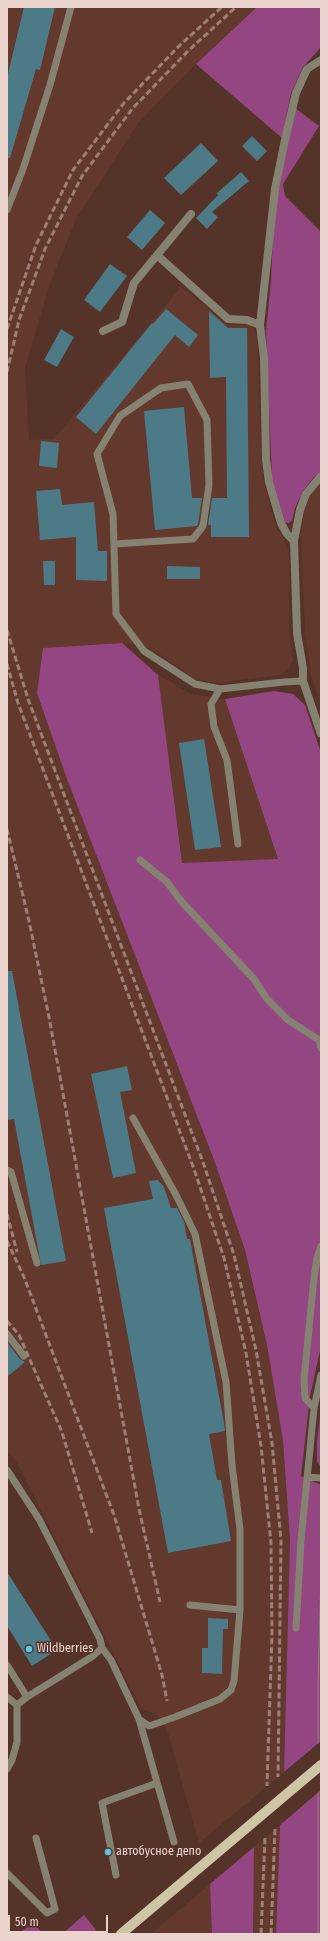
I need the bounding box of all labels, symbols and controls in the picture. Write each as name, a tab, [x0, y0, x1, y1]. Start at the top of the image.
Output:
place label: Wildberries	[37, 1642, 93, 1656]
marker: Wildberries	[24, 1644, 34, 1654]
place label: автобусное депо	[116, 1845, 201, 1859]
marker: автобусное депо	[103, 1847, 113, 1857]
scale bar	[10, 1907, 110, 1933]
text: 50 m	[15, 1915, 39, 1929]

